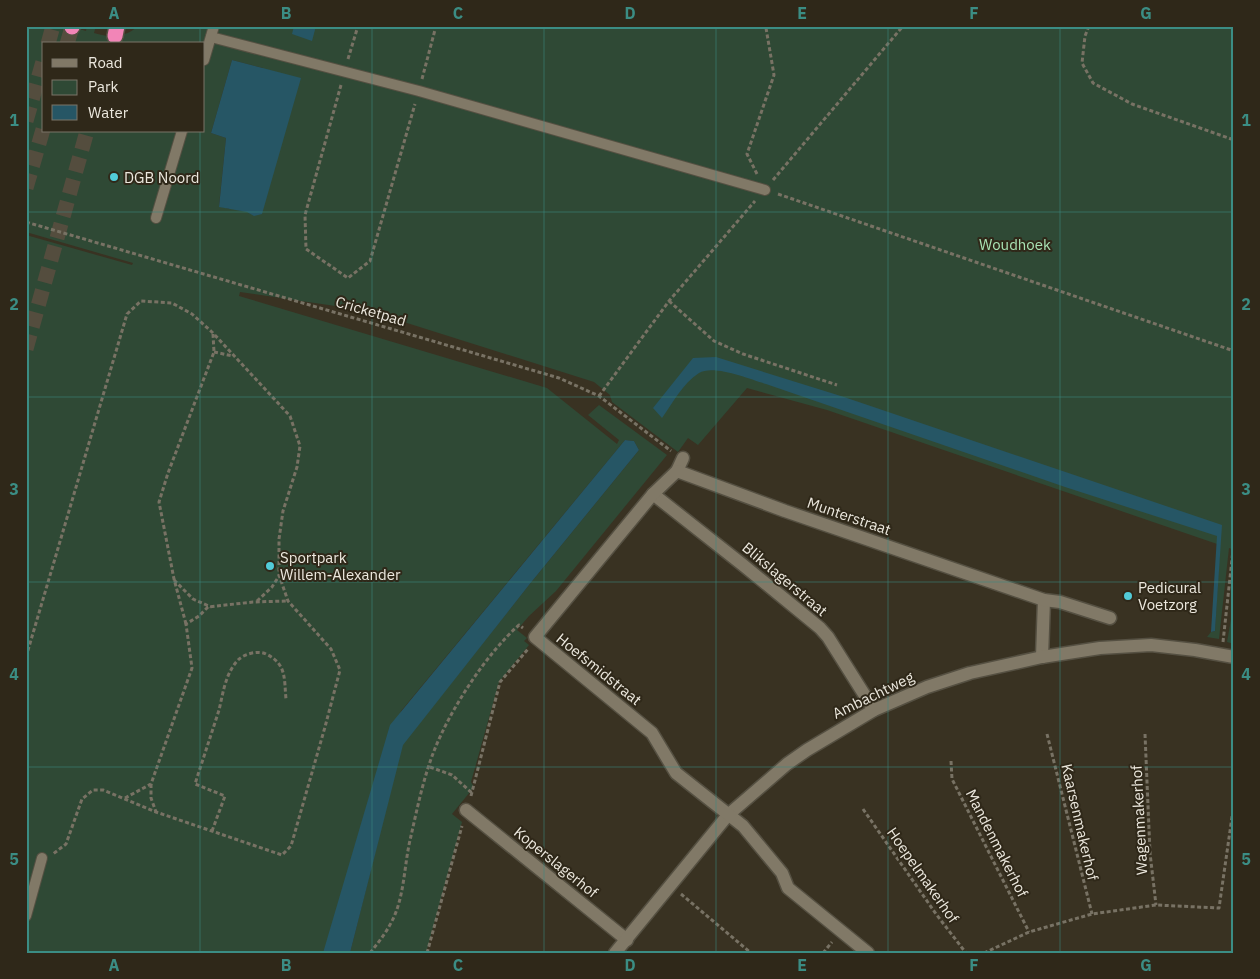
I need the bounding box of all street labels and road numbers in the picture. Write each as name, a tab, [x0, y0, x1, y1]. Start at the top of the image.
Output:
street label: Cricketpad	[333, 292, 409, 330]
street label: Munterstraat	[805, 493, 893, 539]
street label: Blikslagerstraat	[738, 538, 832, 620]
street label: Hoefsmidstraat	[553, 629, 645, 709]
street label: Ambachtweg	[829, 667, 917, 723]
street label: Kaarsenmakerhof	[1057, 762, 1103, 882]
street label: Wagenmakerhof	[1127, 764, 1151, 875]
street label: Mandenmakerhof	[962, 786, 1032, 900]
street label: Koperslagerhof	[510, 822, 602, 902]
street label: Hoepelmakerhof	[883, 823, 963, 927]

